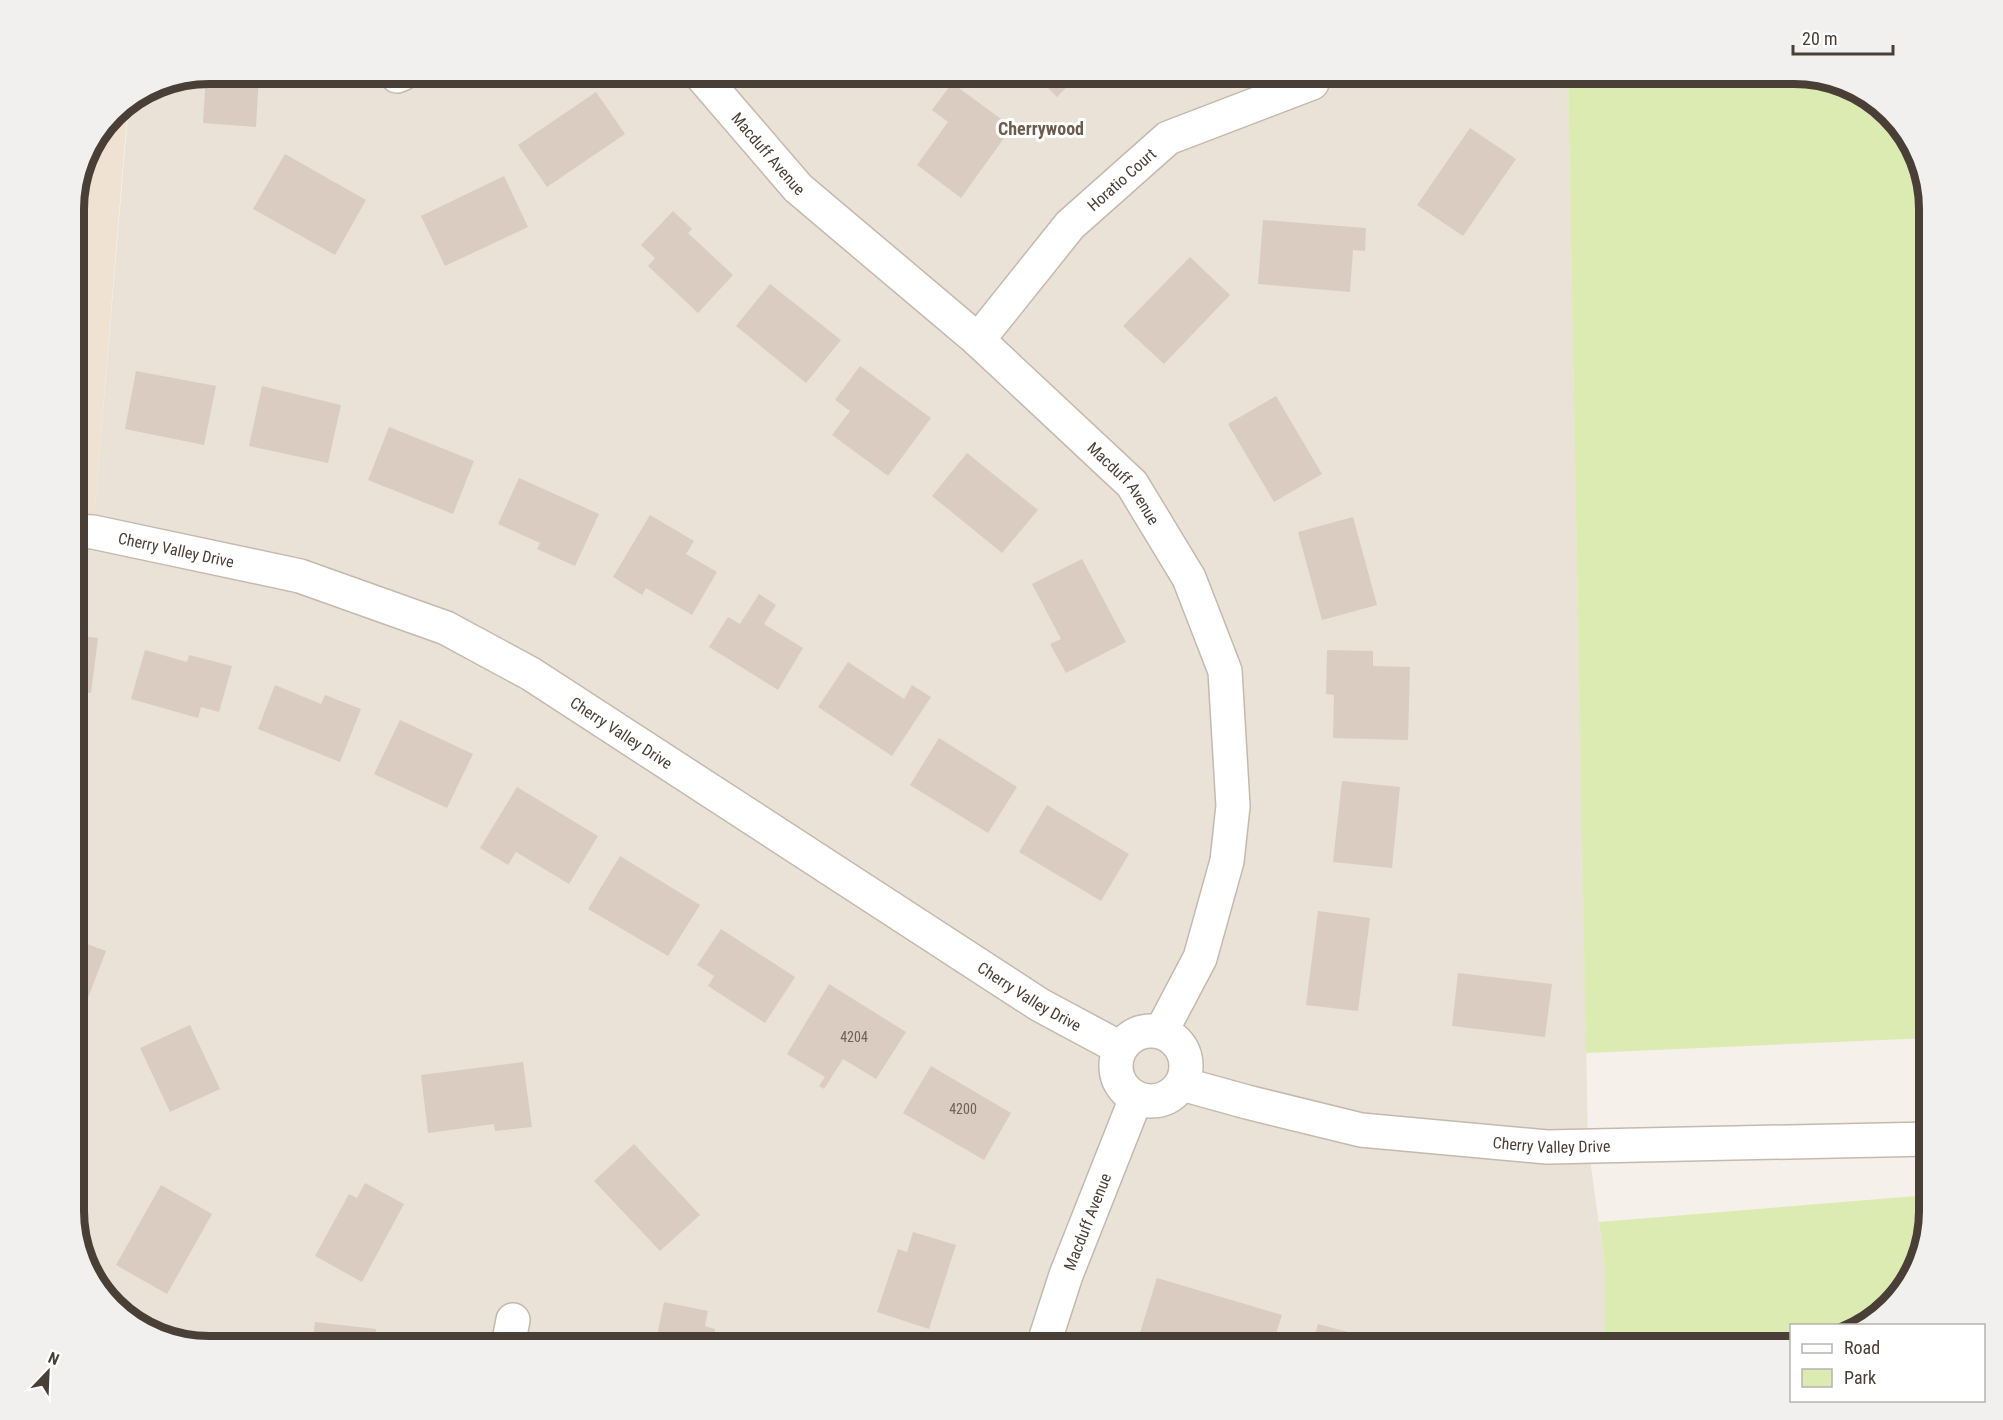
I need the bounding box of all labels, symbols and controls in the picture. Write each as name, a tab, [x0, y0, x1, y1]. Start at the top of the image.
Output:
scale bar	[1793, 18, 1894, 56]
text: 20 m	[1802, 28, 1837, 49]
street label: Macduff Avenue	[728, 108, 809, 199]
district label: Cherrywood	[998, 118, 1084, 139]
street label: Horatio Court	[1083, 144, 1160, 215]
street label: Macduff Avenue	[1084, 438, 1164, 528]
street label: Cherry Valley Drive	[116, 528, 236, 571]
street label: Cherry Valley Drive	[567, 693, 676, 773]
street label: Cherry Valley Drive	[974, 958, 1085, 1035]
house number: 4204	[840, 1029, 868, 1045]
house number: 4200	[949, 1101, 977, 1117]
street label: Cherry Valley Drive	[1492, 1133, 1611, 1157]
street label: Macduff Avenue	[1059, 1170, 1115, 1273]
legend	[1790, 1324, 1985, 1402]
text: Road	[1844, 1337, 1880, 1358]
north arrow	[18, 1342, 78, 1402]
text: N	[45, 1348, 62, 1369]
text: Park	[1844, 1367, 1876, 1388]

